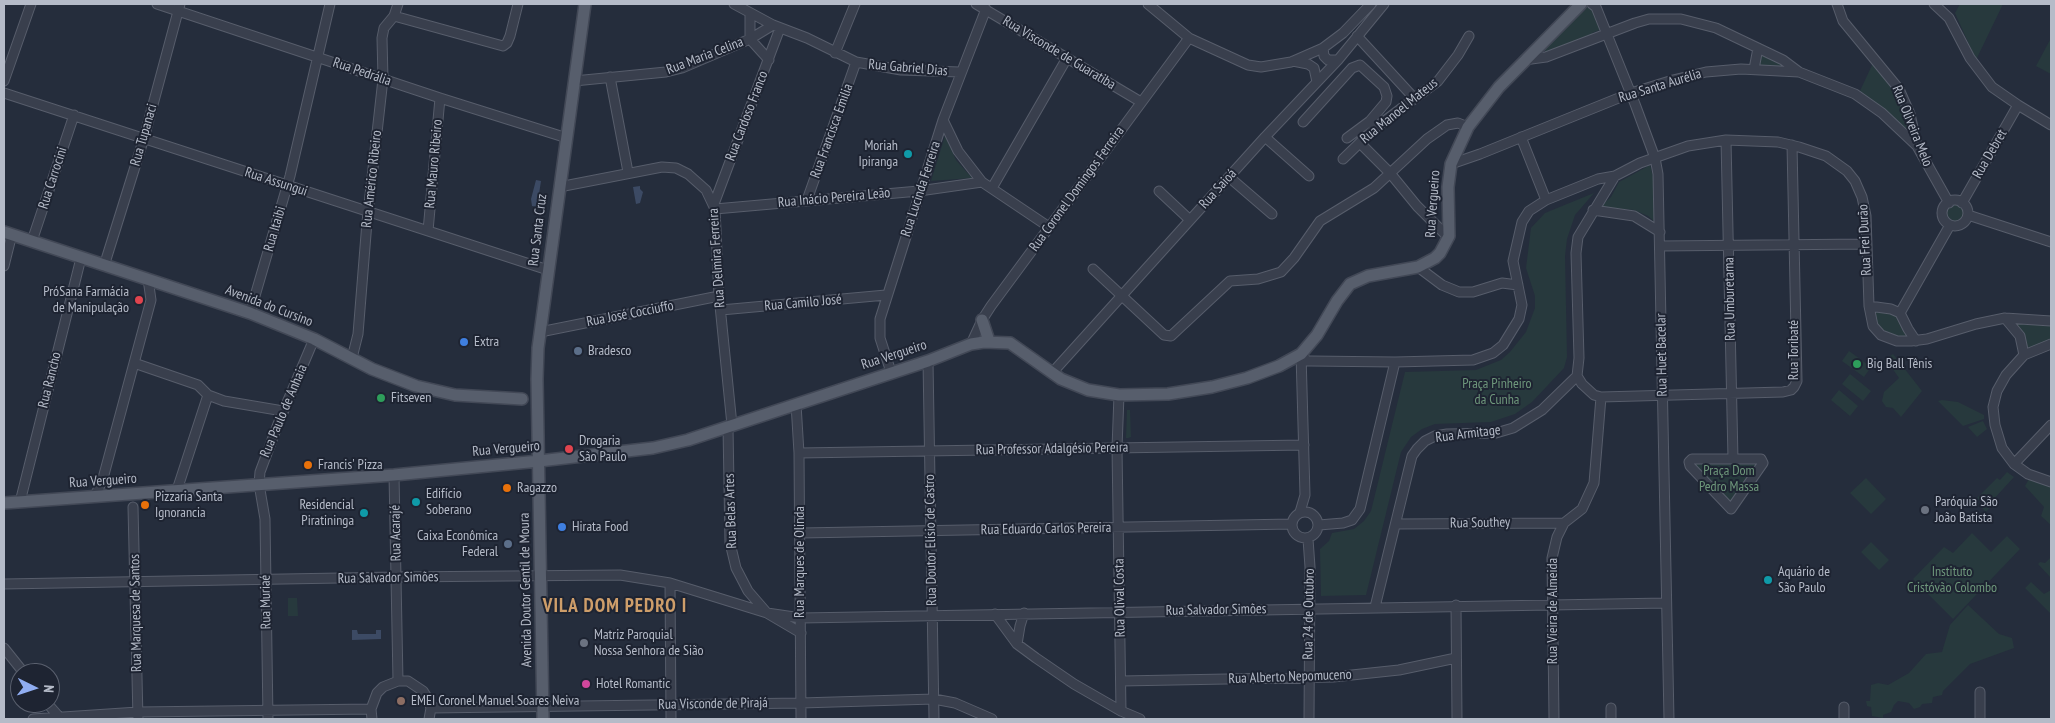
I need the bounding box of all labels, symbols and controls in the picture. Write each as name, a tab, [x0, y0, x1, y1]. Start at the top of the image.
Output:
street label: Rua Visconde de Guaratiba	[999, 13, 1119, 93]
street label: Rua Maria Celina	[664, 34, 746, 78]
street label: Rua Pedrália	[331, 54, 393, 90]
street label: Rua Gabriel Dias	[868, 56, 948, 80]
street label: Rua Santa Aurélia	[1617, 65, 1703, 107]
street label: Rua Cardoso Franco	[722, 69, 772, 163]
street label: Rua Manoel Mateus	[1357, 75, 1441, 147]
street label: Rua Francisca Emilia	[807, 82, 857, 180]
street label: Rua Oliveira Melo	[1888, 83, 1936, 169]
street label: Rua Tupanaci	[127, 102, 161, 168]
street label: Rua Mauro Ribeiro	[422, 119, 446, 209]
street label: Rua Coronel Domingos Ferreira	[1026, 123, 1128, 255]
street label: Rua Debret	[1969, 126, 2011, 182]
street label: Rua Américo Ribeiro	[359, 129, 385, 229]
place label: Moriah Ipiranga	[858, 138, 898, 170]
street label: Rua Lucinda Ferreira	[898, 139, 944, 239]
street label: Rua Carrocini	[35, 145, 71, 211]
marker: Moriah Ipiranga	[902, 148, 914, 160]
street label: Rua Assungui	[243, 164, 309, 200]
street label: Rua Saioá	[1196, 166, 1240, 212]
street label: Rua Vergueiro	[1422, 170, 1444, 238]
street label: Rua Inácio Pereira Leão	[777, 185, 891, 211]
street label: Rua Santa Cruz	[525, 193, 551, 267]
street label: Rua Itaibi	[261, 204, 289, 254]
street label: Rua Frei Durão	[1855, 204, 1875, 276]
street label: Rua Delmira Ferreira	[705, 208, 729, 308]
street label: Rua Umburetama	[1721, 257, 1739, 341]
street label: Avenida do Cursino	[223, 282, 315, 330]
place label: PróSana Farmácia de Manipulação	[43, 284, 129, 316]
street label: Rua Camilo José	[764, 291, 842, 315]
marker: PróSana Farmácia de Manipulação	[133, 294, 145, 306]
street label: Rua José Cocciuffo	[585, 297, 675, 331]
street label: Rua Huet Bacelar	[1653, 313, 1671, 397]
street label: Rua Toribaté	[1786, 320, 1802, 380]
place label: Extra	[474, 334, 499, 350]
marker: Extra	[458, 336, 470, 348]
street label: Rua Vergueiro	[859, 337, 929, 373]
place label: Bradesco	[588, 343, 631, 359]
marker: Bradesco	[572, 345, 584, 357]
street label: Rua Rancho	[35, 350, 65, 410]
place label: Big Ball Tênis	[1867, 356, 1932, 372]
marker: Big Ball Tênis	[1851, 358, 1863, 370]
street label: Rua Paulo de Anhaia	[257, 362, 311, 460]
park label: Praça Pinheiro da Cunha	[1462, 376, 1532, 408]
place label: Fitseven	[391, 390, 431, 406]
marker: Fitseven	[375, 392, 387, 404]
street label: Rua Armitage	[1435, 422, 1501, 446]
place label: Drogaria São Paulo	[579, 433, 627, 466]
street label: Rua Vergueiro	[472, 438, 540, 460]
street label: Rua Professor Adalgésio Pereira	[976, 439, 1128, 459]
marker: Drogaria São Paulo	[563, 443, 575, 455]
place label: Francis' Pizza	[318, 457, 383, 473]
marker: Francis' Pizza	[302, 459, 314, 471]
park label: Praça Dom Pedro Massa	[1699, 463, 1759, 496]
street label: Rua Vergueiro	[69, 470, 137, 492]
street label: Rua Belas Artes	[721, 473, 741, 549]
street label: Rua Doutor Elísio de Castro	[921, 474, 941, 606]
place label: Ragazzo	[517, 480, 557, 496]
marker: Ragazzo	[501, 482, 513, 494]
place label: Edifício Soberano	[426, 486, 472, 518]
place label: Pizzaria Santa Ignorancia	[155, 489, 223, 522]
place label: Paróquia São João Batista	[1935, 494, 1998, 526]
marker: Edifício Soberano	[410, 496, 422, 508]
place label: Residencial Piratininga	[299, 497, 354, 530]
marker: Pizzaria Santa Ignorancia	[139, 499, 151, 511]
marker: Paróquia São João Batista	[1919, 504, 1931, 516]
street label: Rua Acarajé	[387, 505, 405, 561]
street label: Rua Marques de Olinda	[792, 506, 808, 618]
marker: Residencial Piratininga	[358, 507, 370, 519]
street label: Avenida Doutor Gentil de Moura	[516, 513, 536, 667]
street label: Rua Southey	[1450, 514, 1510, 532]
place label: Hirata Food	[572, 519, 628, 535]
street label: Rua Eduardo Carlos Pereira	[981, 519, 1111, 539]
marker: Hirata Food	[556, 521, 568, 533]
place label: Caixa Econômica Federal	[417, 528, 498, 560]
marker: Caixa Econômica Federal	[502, 538, 514, 550]
street label: Rua Marquesa de Santos	[127, 554, 145, 672]
street label: Rua Olival Costa	[1111, 558, 1129, 638]
street label: Rua Vieira de Almeida	[1545, 558, 1561, 664]
place label: Aquário de São Paulo	[1778, 564, 1830, 596]
park label: Instituto Cristóvão Colombo	[1907, 564, 1997, 596]
street label: Rua 24 de Outubro	[1300, 568, 1318, 660]
street label: Rua Salvador Simões	[337, 569, 439, 587]
marker: Aquário de São Paulo	[1762, 574, 1774, 586]
street label: Rua Muriaé	[257, 575, 275, 629]
district label: VILA DOM PEDRO I	[541, 596, 689, 618]
street label: Rua Salvador Simões	[1165, 601, 1267, 619]
place label: Matriz Paroquial Nossa Senhora de Sião	[594, 627, 704, 660]
marker: Matriz Paroquial Nossa Senhora de Sião	[578, 637, 590, 649]
north arrow	[10, 663, 60, 713]
street label: Rua Alberto Nepomuceno	[1228, 666, 1352, 688]
place label: Hotel Romantic	[596, 676, 670, 692]
marker: Hotel Romantic	[580, 678, 592, 690]
text: N	[40, 685, 58, 693]
place label: EMEI Coronel Manuel Soares Neiva	[411, 693, 579, 709]
marker: EMEI Coronel Manuel Soares Neiva	[395, 695, 407, 707]
street label: Rua Visconde de Pirajá	[658, 695, 768, 713]

